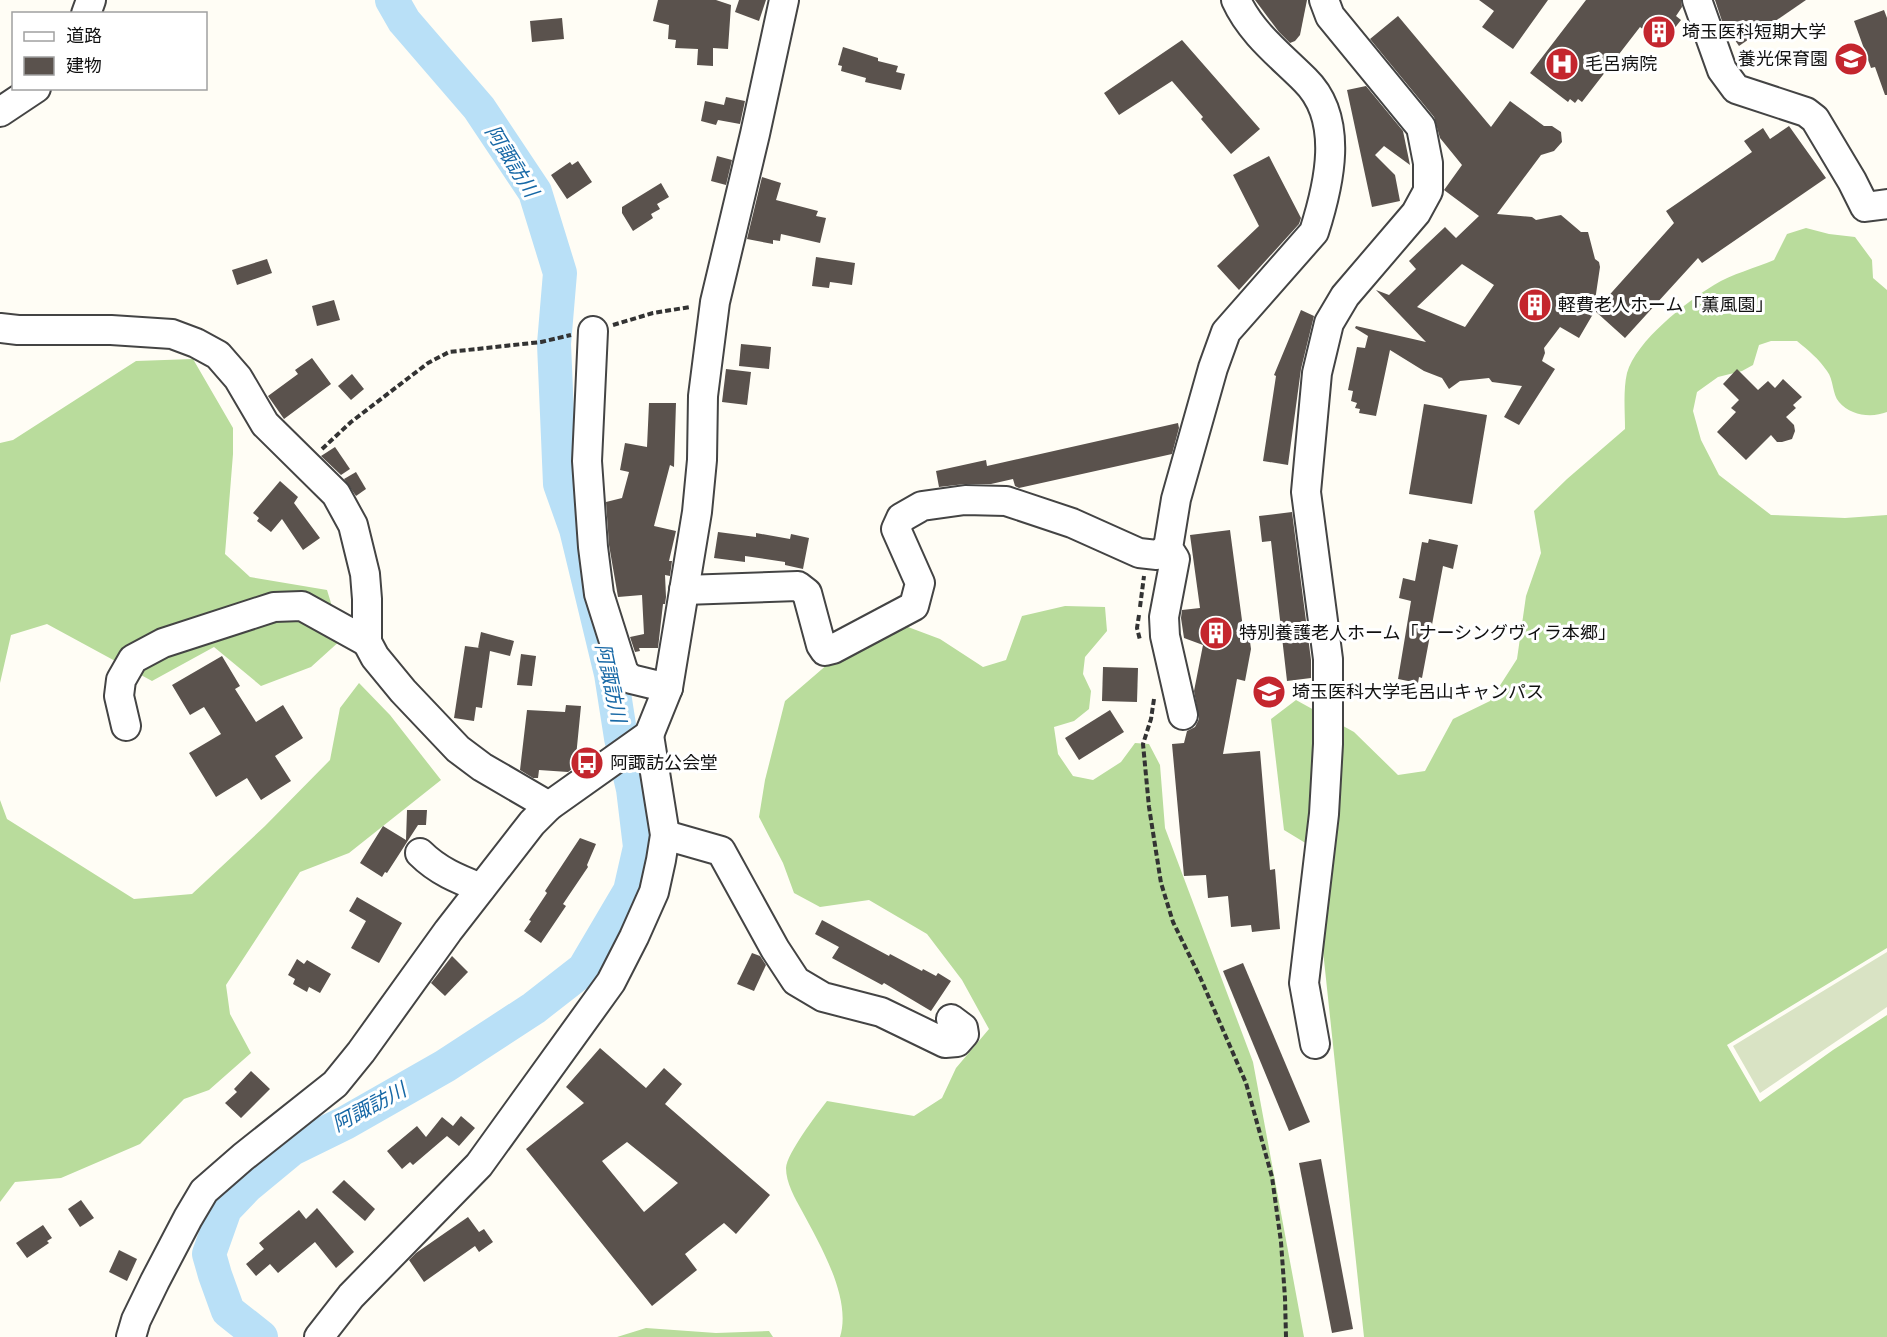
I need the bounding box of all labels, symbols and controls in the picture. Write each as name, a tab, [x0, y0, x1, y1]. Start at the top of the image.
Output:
legend	[12, 12, 207, 90]
building icon: 埼玉医科短期大学	[1641, 14, 1677, 50]
place label: 埼玉医科短期大学	[1682, 20, 1826, 43]
text: 道路	[66, 24, 102, 47]
school or university icon: 養光保育園	[1833, 41, 1869, 77]
hospital icon: 毛呂病院	[1544, 46, 1580, 82]
place label: 養光保育園	[1738, 47, 1828, 70]
place label: 毛呂病院	[1585, 52, 1657, 75]
text: 建物	[66, 54, 102, 77]
water label: 阿諏訪川	[480, 120, 546, 204]
building icon: 軽費老人ホーム「薫風園」	[1517, 287, 1553, 323]
place label: 軽費老人ホーム「薫風園」	[1558, 293, 1773, 316]
building icon: 特別養護老人ホーム「ナーシングヴィラ本郷」	[1198, 615, 1234, 651]
place label: 特別養護老人ホーム「ナーシングヴィラ本郷」	[1239, 621, 1616, 644]
water label: 阿諏訪川	[590, 641, 633, 727]
school or university icon: 埼玉医科大学毛呂山キャンパス	[1251, 674, 1287, 710]
place label: 埼玉医科大学毛呂山キャンパス	[1292, 680, 1544, 703]
bus stop icon: 阿諏訪公会堂	[569, 745, 605, 781]
place label: 阿諏訪公会堂	[610, 751, 718, 774]
water label: 阿諏訪川	[327, 1075, 412, 1137]

